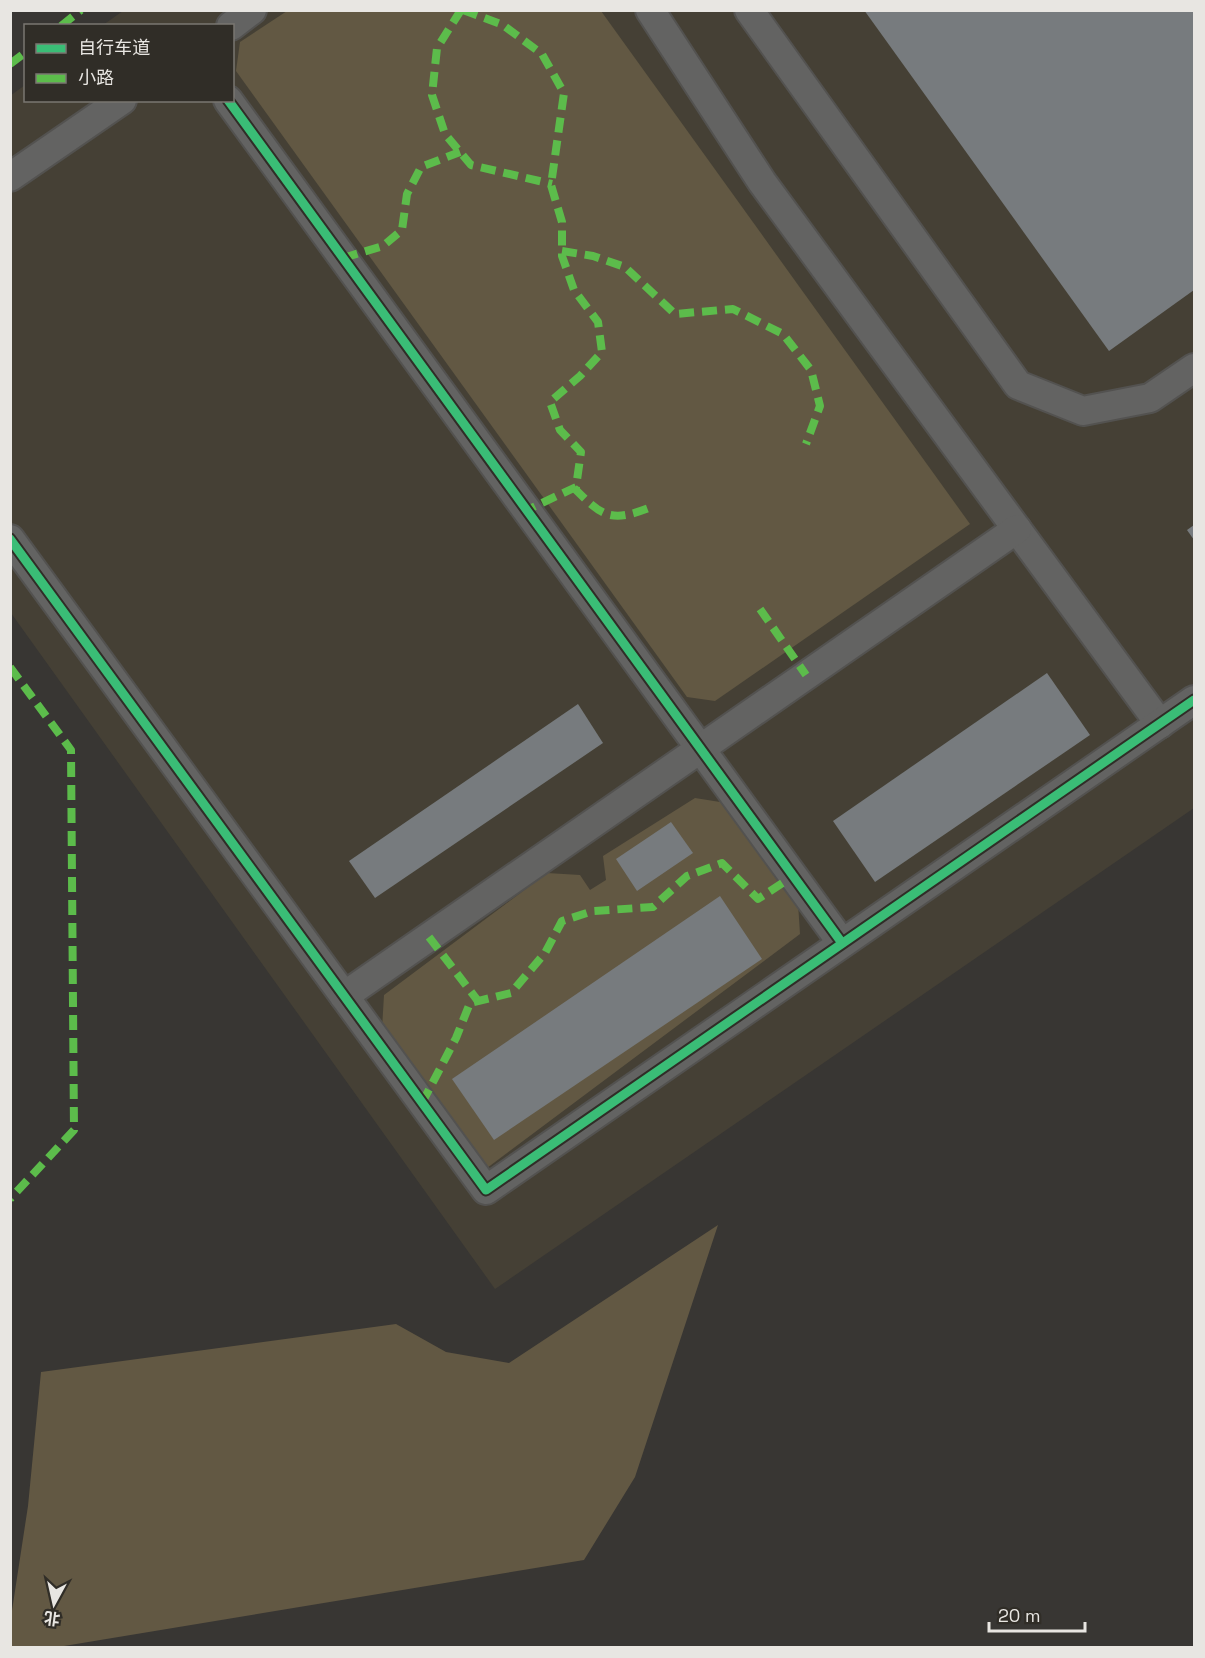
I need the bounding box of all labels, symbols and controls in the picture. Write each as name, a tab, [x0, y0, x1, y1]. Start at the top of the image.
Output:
legend	[24, 24, 234, 102]
text: 自行车道	[78, 36, 150, 59]
text: 小路	[78, 66, 114, 89]
north arrow	[24, 1574, 84, 1634]
scale bar	[989, 1595, 1085, 1633]
text: 20 m	[998, 1604, 1041, 1627]
text: 北	[43, 1607, 61, 1630]

